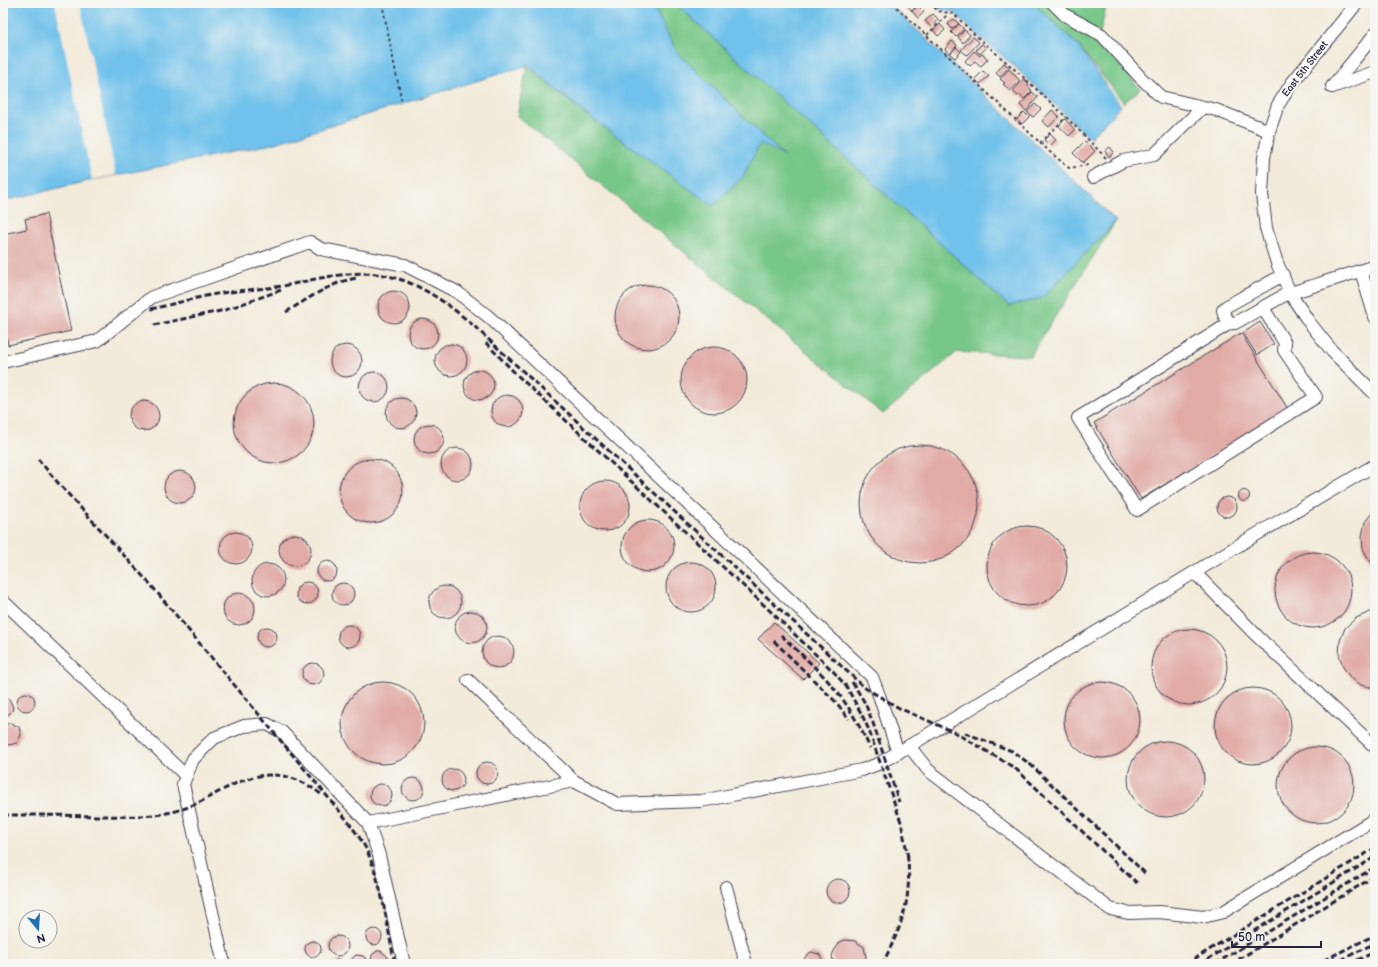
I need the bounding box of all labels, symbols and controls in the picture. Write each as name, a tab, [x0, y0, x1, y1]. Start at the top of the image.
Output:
street label: East 5th Street	[1280, 39, 1330, 99]
north arrow	[18, 909, 58, 949]
scale bar	[1232, 923, 1321, 949]
text: 50 m	[1238, 930, 1265, 945]
text: N	[35, 931, 47, 945]

